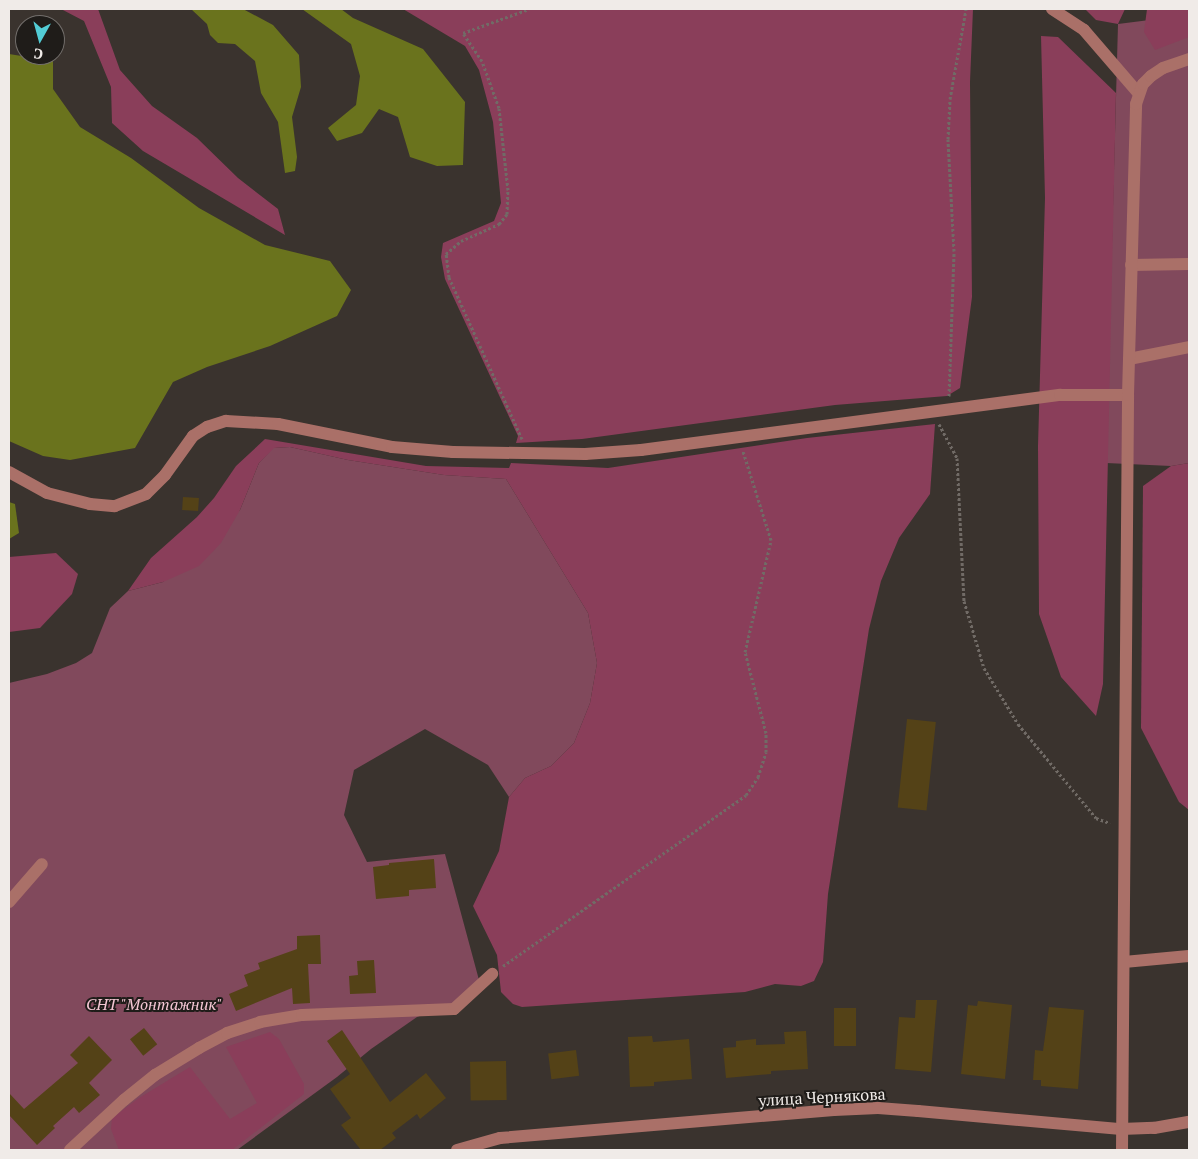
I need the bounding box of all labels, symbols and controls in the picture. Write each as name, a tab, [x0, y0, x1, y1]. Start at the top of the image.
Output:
north arrow	[15, 15, 65, 65]
text: С	[33, 44, 44, 64]
park label: СНТ "Монтажник"	[86, 994, 222, 1014]
street label: улица Чернякова	[758, 1084, 886, 1110]

